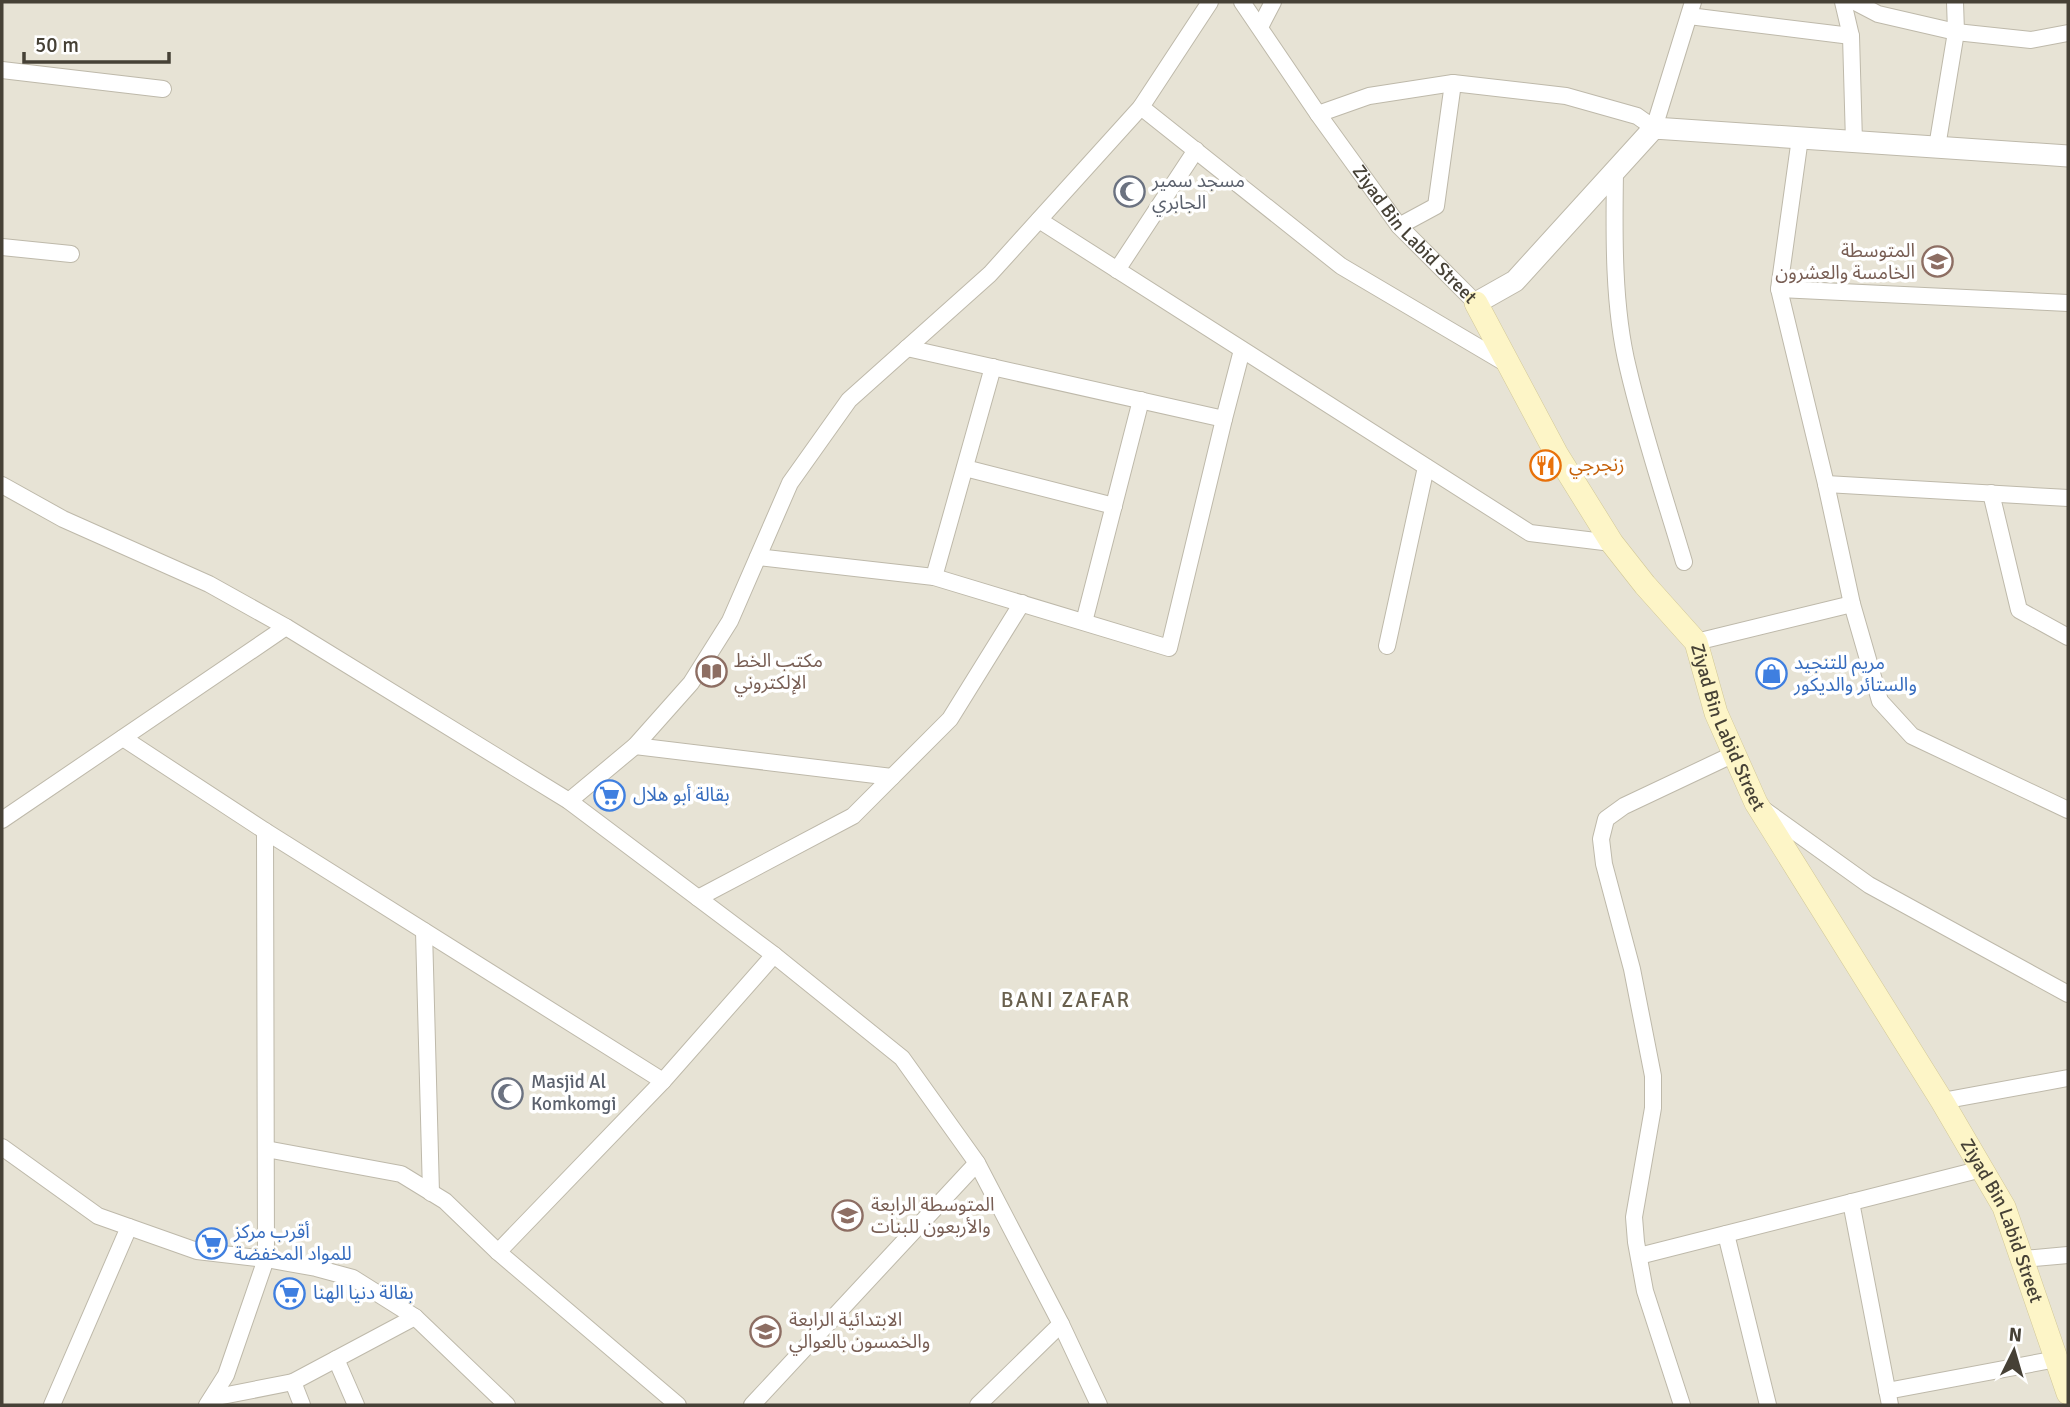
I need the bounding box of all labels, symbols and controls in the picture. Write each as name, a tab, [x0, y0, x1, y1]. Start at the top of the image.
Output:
scale bar	[24, 21, 170, 65]
text: 50 m	[35, 32, 79, 58]
street label: Ziyad Bin Labid Street	[1347, 160, 1482, 309]
place label: مسجد سمير الجابري	[1151, 169, 1245, 217]
mosque icon: مسجد سمير الجابري	[1112, 175, 1146, 209]
place label: المتوسطة الخامسة والعشرون	[1775, 239, 1915, 285]
school or university icon: المتوسطة الخامسة والعشرون	[1921, 245, 1955, 279]
restaurant icon: زنجرجي	[1529, 448, 1563, 482]
place label: زنجرجي	[1569, 453, 1625, 479]
street label: Ziyad Bin Labid Street	[1685, 641, 1770, 816]
place label: مكتب الخط الإلكتروني	[734, 649, 823, 697]
place label: مريم للتنجيد والستائر والديكور	[1793, 651, 1917, 697]
library icon: مكتب الخط الإلكتروني	[694, 655, 728, 689]
shop icon: مريم للتنجيد والستائر والديكور	[1754, 657, 1788, 691]
supermarket icon: بقالة أبو هلال	[593, 778, 627, 812]
place label: بقالة أبو هلال	[633, 783, 730, 807]
district label: BANI ZAFAR	[1001, 987, 1131, 1013]
place label: Masjid Al Komkomgi	[531, 1070, 616, 1116]
mosque icon: Masjid Al Komkomgi	[491, 1076, 525, 1110]
street label: Ziyad Bin Labid Street	[1955, 1134, 2048, 1306]
place label: المتوسطة الرابعة والأربعون للبنات	[871, 1193, 995, 1239]
school or university icon: المتوسطة الرابعة والأربعون للبنات	[831, 1199, 865, 1233]
place label: أقرب مركز للمواد المخفضة	[233, 1220, 352, 1266]
supermarket icon: أقرب مركز للمواد المخفضة	[194, 1226, 228, 1260]
supermarket icon: بقالة دنيا الهنا	[273, 1276, 307, 1310]
place label: بقالة دنيا الهنا	[313, 1281, 414, 1305]
place label: الابتدائية الرابعة والخمسون بالعوالي	[789, 1308, 930, 1356]
school or university icon: الابتدائية الرابعة والخمسون بالعوالي	[749, 1314, 783, 1348]
north arrow	[1979, 1316, 2049, 1386]
text: N	[2008, 1323, 2023, 1348]

